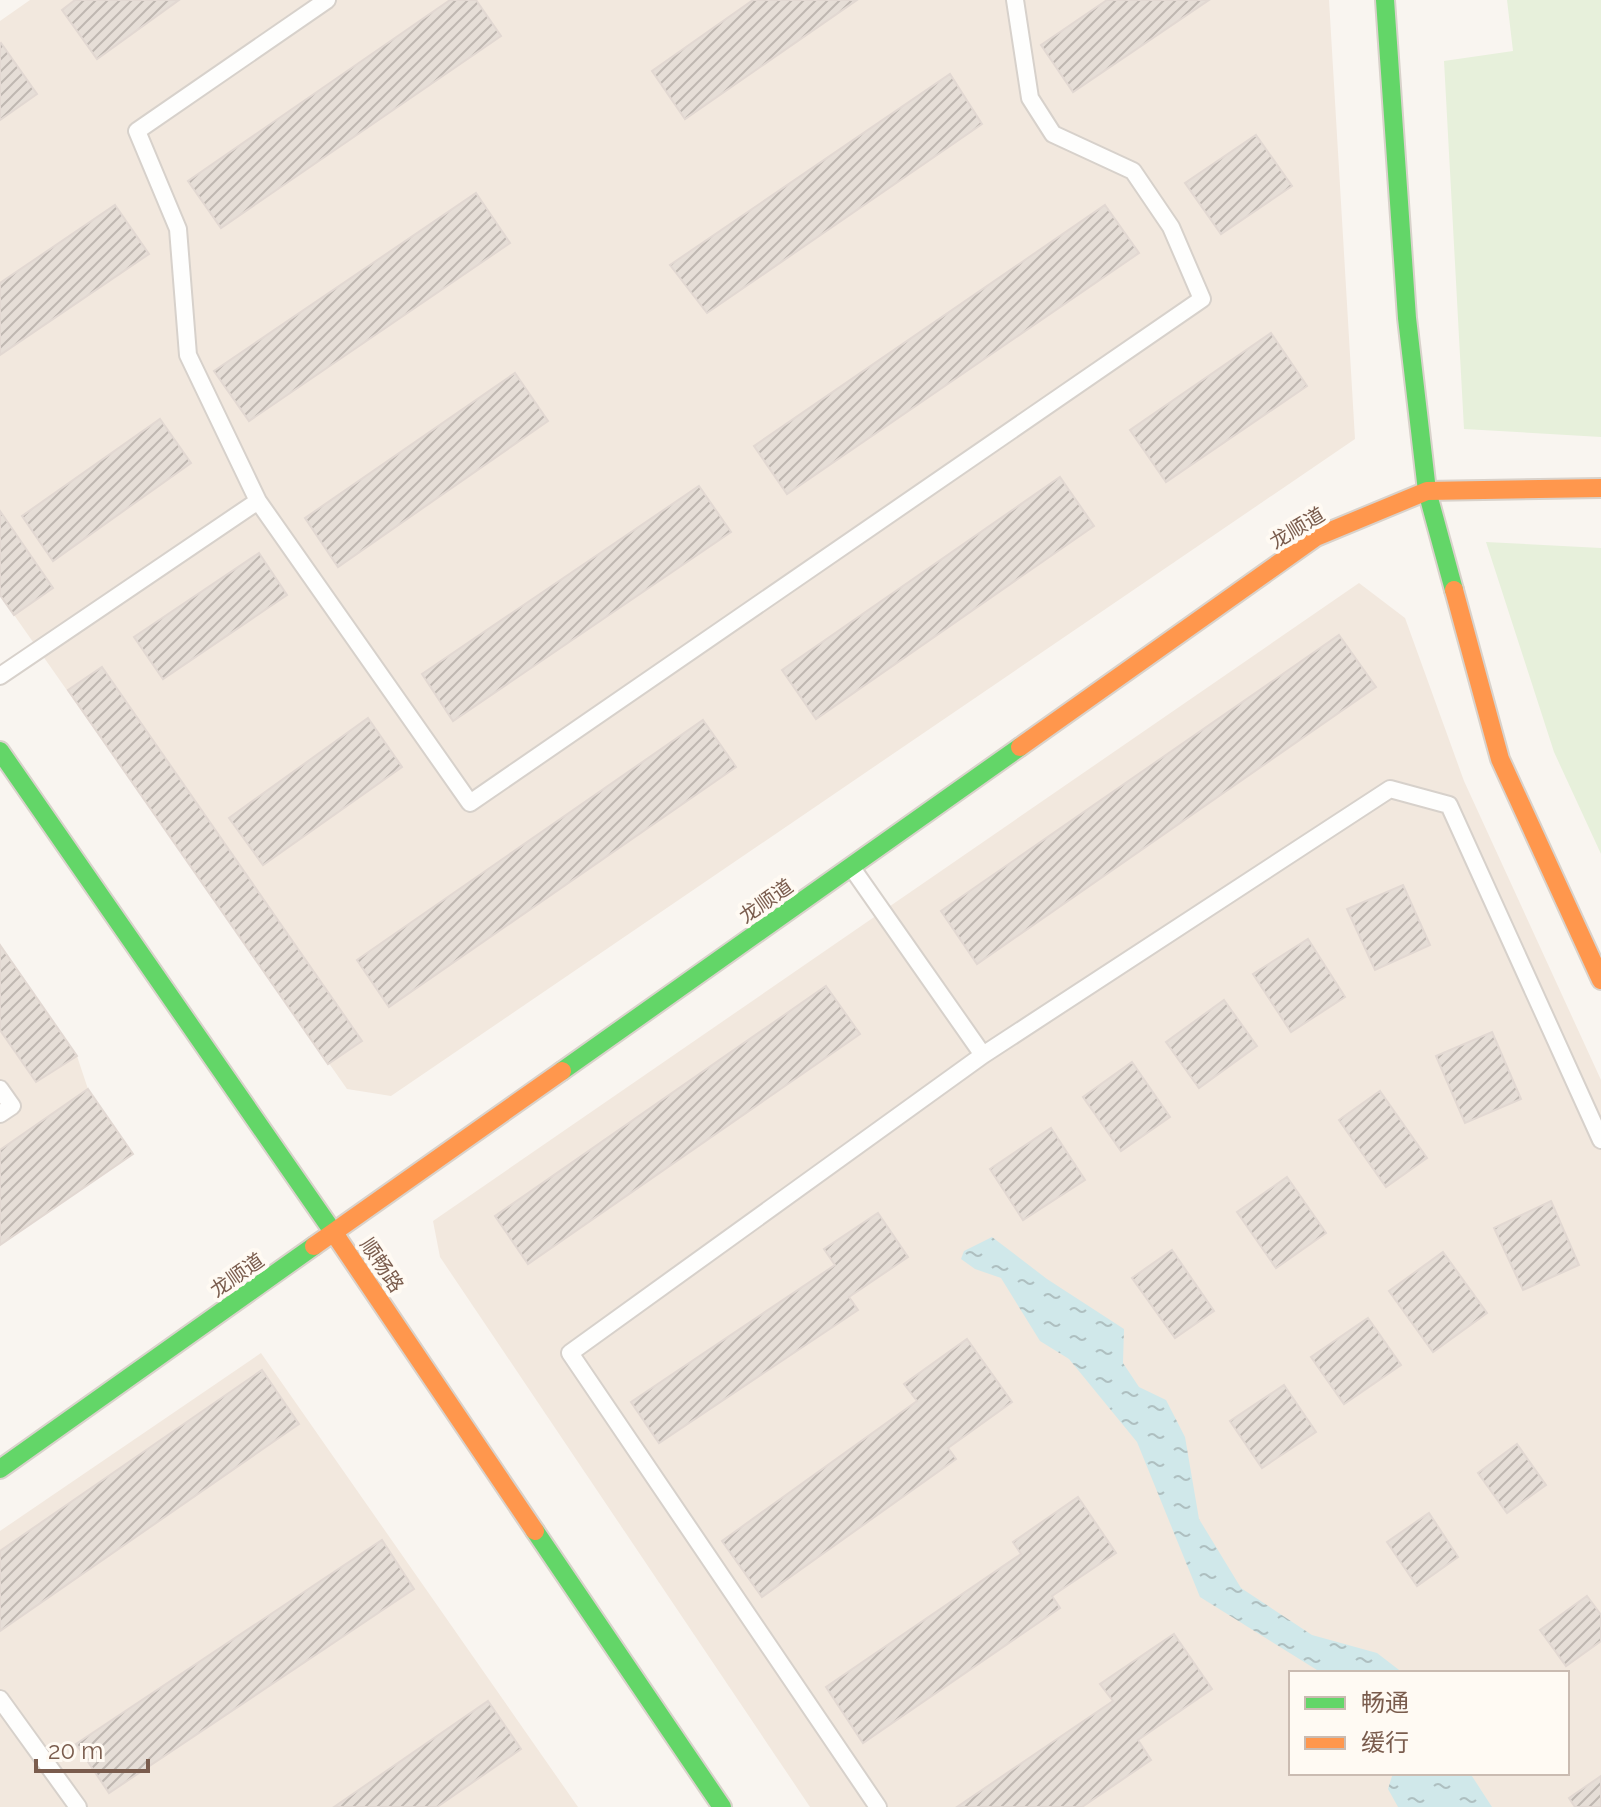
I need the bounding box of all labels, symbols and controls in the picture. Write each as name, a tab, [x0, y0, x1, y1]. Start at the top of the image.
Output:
street label: 龙顺道	[1265, 502, 1329, 554]
street label: 龙顺道	[735, 874, 797, 928]
street label: 顺畅路	[355, 1233, 409, 1297]
street label: 龙顺道	[206, 1248, 268, 1302]
legend	[1289, 1671, 1569, 1775]
text: 畅通	[1361, 1688, 1409, 1717]
scale bar	[36, 1723, 148, 1773]
text: 缓行	[1361, 1728, 1409, 1757]
text: 20 m	[48, 1736, 103, 1765]

